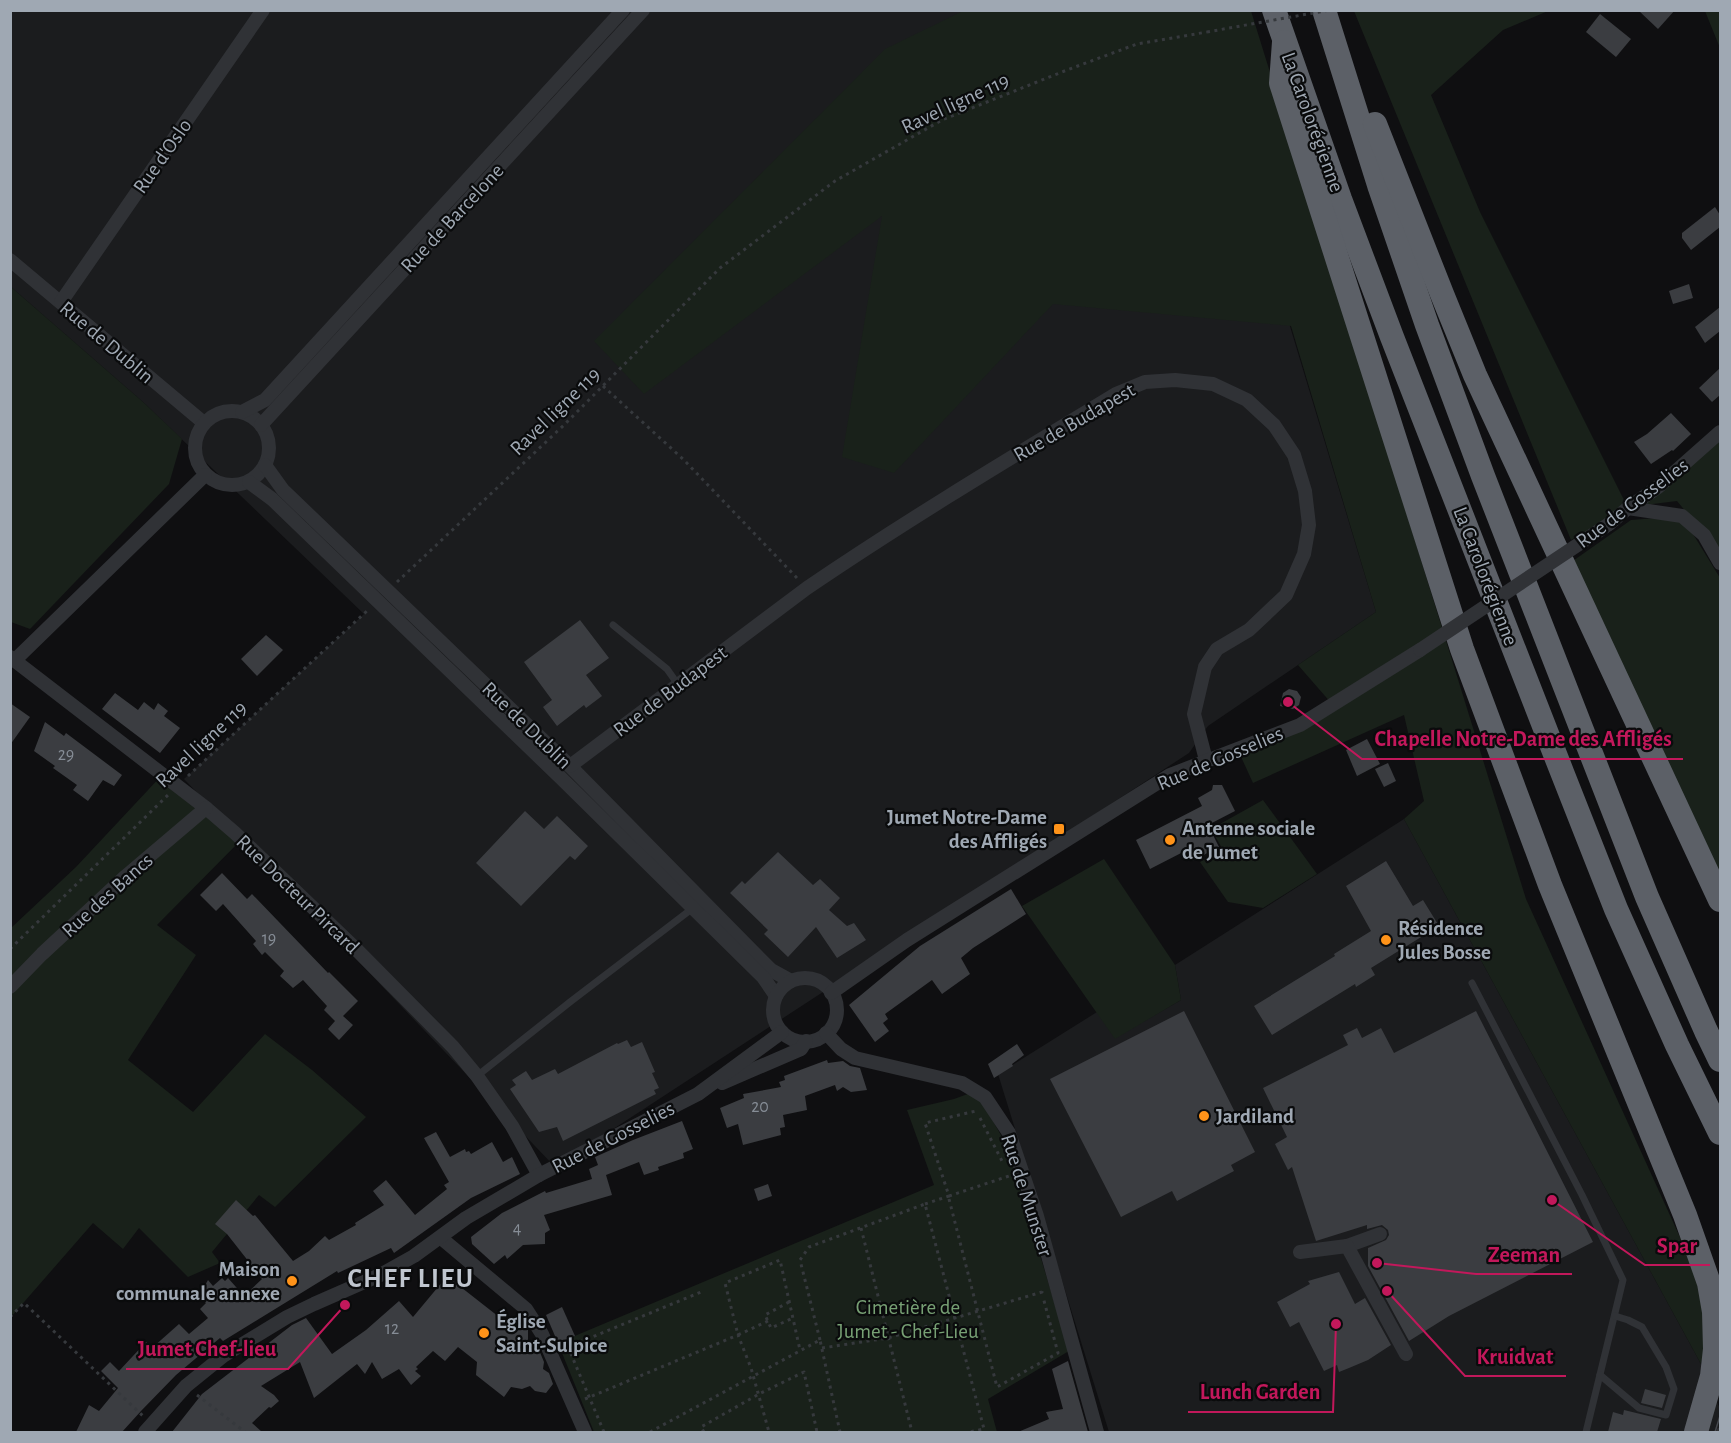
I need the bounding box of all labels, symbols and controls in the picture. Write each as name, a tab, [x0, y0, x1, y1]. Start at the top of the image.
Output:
street label: La Carolorégienne	[1278, 49, 1348, 195]
street label: Ravel ligne 119	[898, 69, 1012, 138]
street label: Rue d'Oslo	[129, 115, 196, 197]
street label: Rue de Barcelone	[397, 160, 508, 277]
street label: Rue de Dublin	[56, 297, 158, 387]
street label: Ravel ligne 119	[506, 363, 605, 459]
street label: Rue de Budapest	[1010, 379, 1139, 466]
street label: Rue de Gosselies	[1572, 455, 1692, 552]
street label: La Carolorégienne	[1449, 504, 1522, 649]
street label: Rue de Budapest	[609, 642, 731, 741]
street label: Rue de Dublin	[478, 678, 575, 773]
street label: Ravel ligne 119	[152, 697, 251, 792]
callout: Chapelle Notre-Dame des Affligés	[1362, 719, 1683, 759]
street label: Rue de Gosselies	[1154, 723, 1286, 794]
text: Chapelle Notre-Dame des Affligés	[1374, 728, 1672, 750]
house number: 29	[58, 746, 74, 764]
place label: Jumet Notre-Dame des Affligés	[887, 807, 1047, 852]
place label: Antenne sociale de Jumet	[1182, 818, 1315, 863]
marker: Jumet Notre-Dame des Affligés	[1052, 822, 1066, 836]
street label: Rue Docteur Pircard	[232, 831, 363, 958]
marker: Antenne sociale de Jumet	[1163, 833, 1177, 847]
street label: Rue des Bancs	[58, 849, 157, 941]
place label: Résidence Jules Bosse	[1398, 918, 1491, 963]
house number: 19	[262, 930, 276, 948]
marker: Résidence Jules Bosse	[1379, 933, 1393, 947]
street label: Rue de Gosselies	[549, 1098, 678, 1177]
house number: 20	[751, 1098, 769, 1116]
place label: Jardiland	[1216, 1106, 1294, 1127]
marker: Jardiland	[1197, 1109, 1211, 1123]
street label: Rue de Munster	[997, 1131, 1056, 1259]
house number: 4	[513, 1220, 522, 1238]
callout: Spar	[1645, 1225, 1710, 1265]
callout: Zeeman	[1476, 1234, 1572, 1274]
text: Spar	[1657, 1235, 1698, 1257]
text: Zeeman	[1488, 1244, 1560, 1266]
place label: Maison communale annexe	[116, 1259, 280, 1304]
district label: CHEF LIEU	[347, 1265, 475, 1292]
marker: Maison communale annexe	[285, 1274, 299, 1288]
park label: Cimetière de Jumet - Chef-Lieu	[837, 1297, 979, 1342]
place label: Église Saint-Sulpice	[496, 1308, 607, 1356]
house number: 12	[385, 1320, 399, 1338]
marker: Église Saint-Sulpice	[477, 1326, 491, 1340]
callout: Jumet Chef-lieu	[126, 1329, 288, 1369]
callout: Kruidvat	[1465, 1336, 1566, 1376]
text: Jumet Chef-lieu	[138, 1338, 277, 1360]
text: Kruidvat	[1477, 1346, 1554, 1368]
callout: Lunch Garden	[1188, 1372, 1333, 1412]
text: Lunch Garden	[1200, 1381, 1320, 1403]

